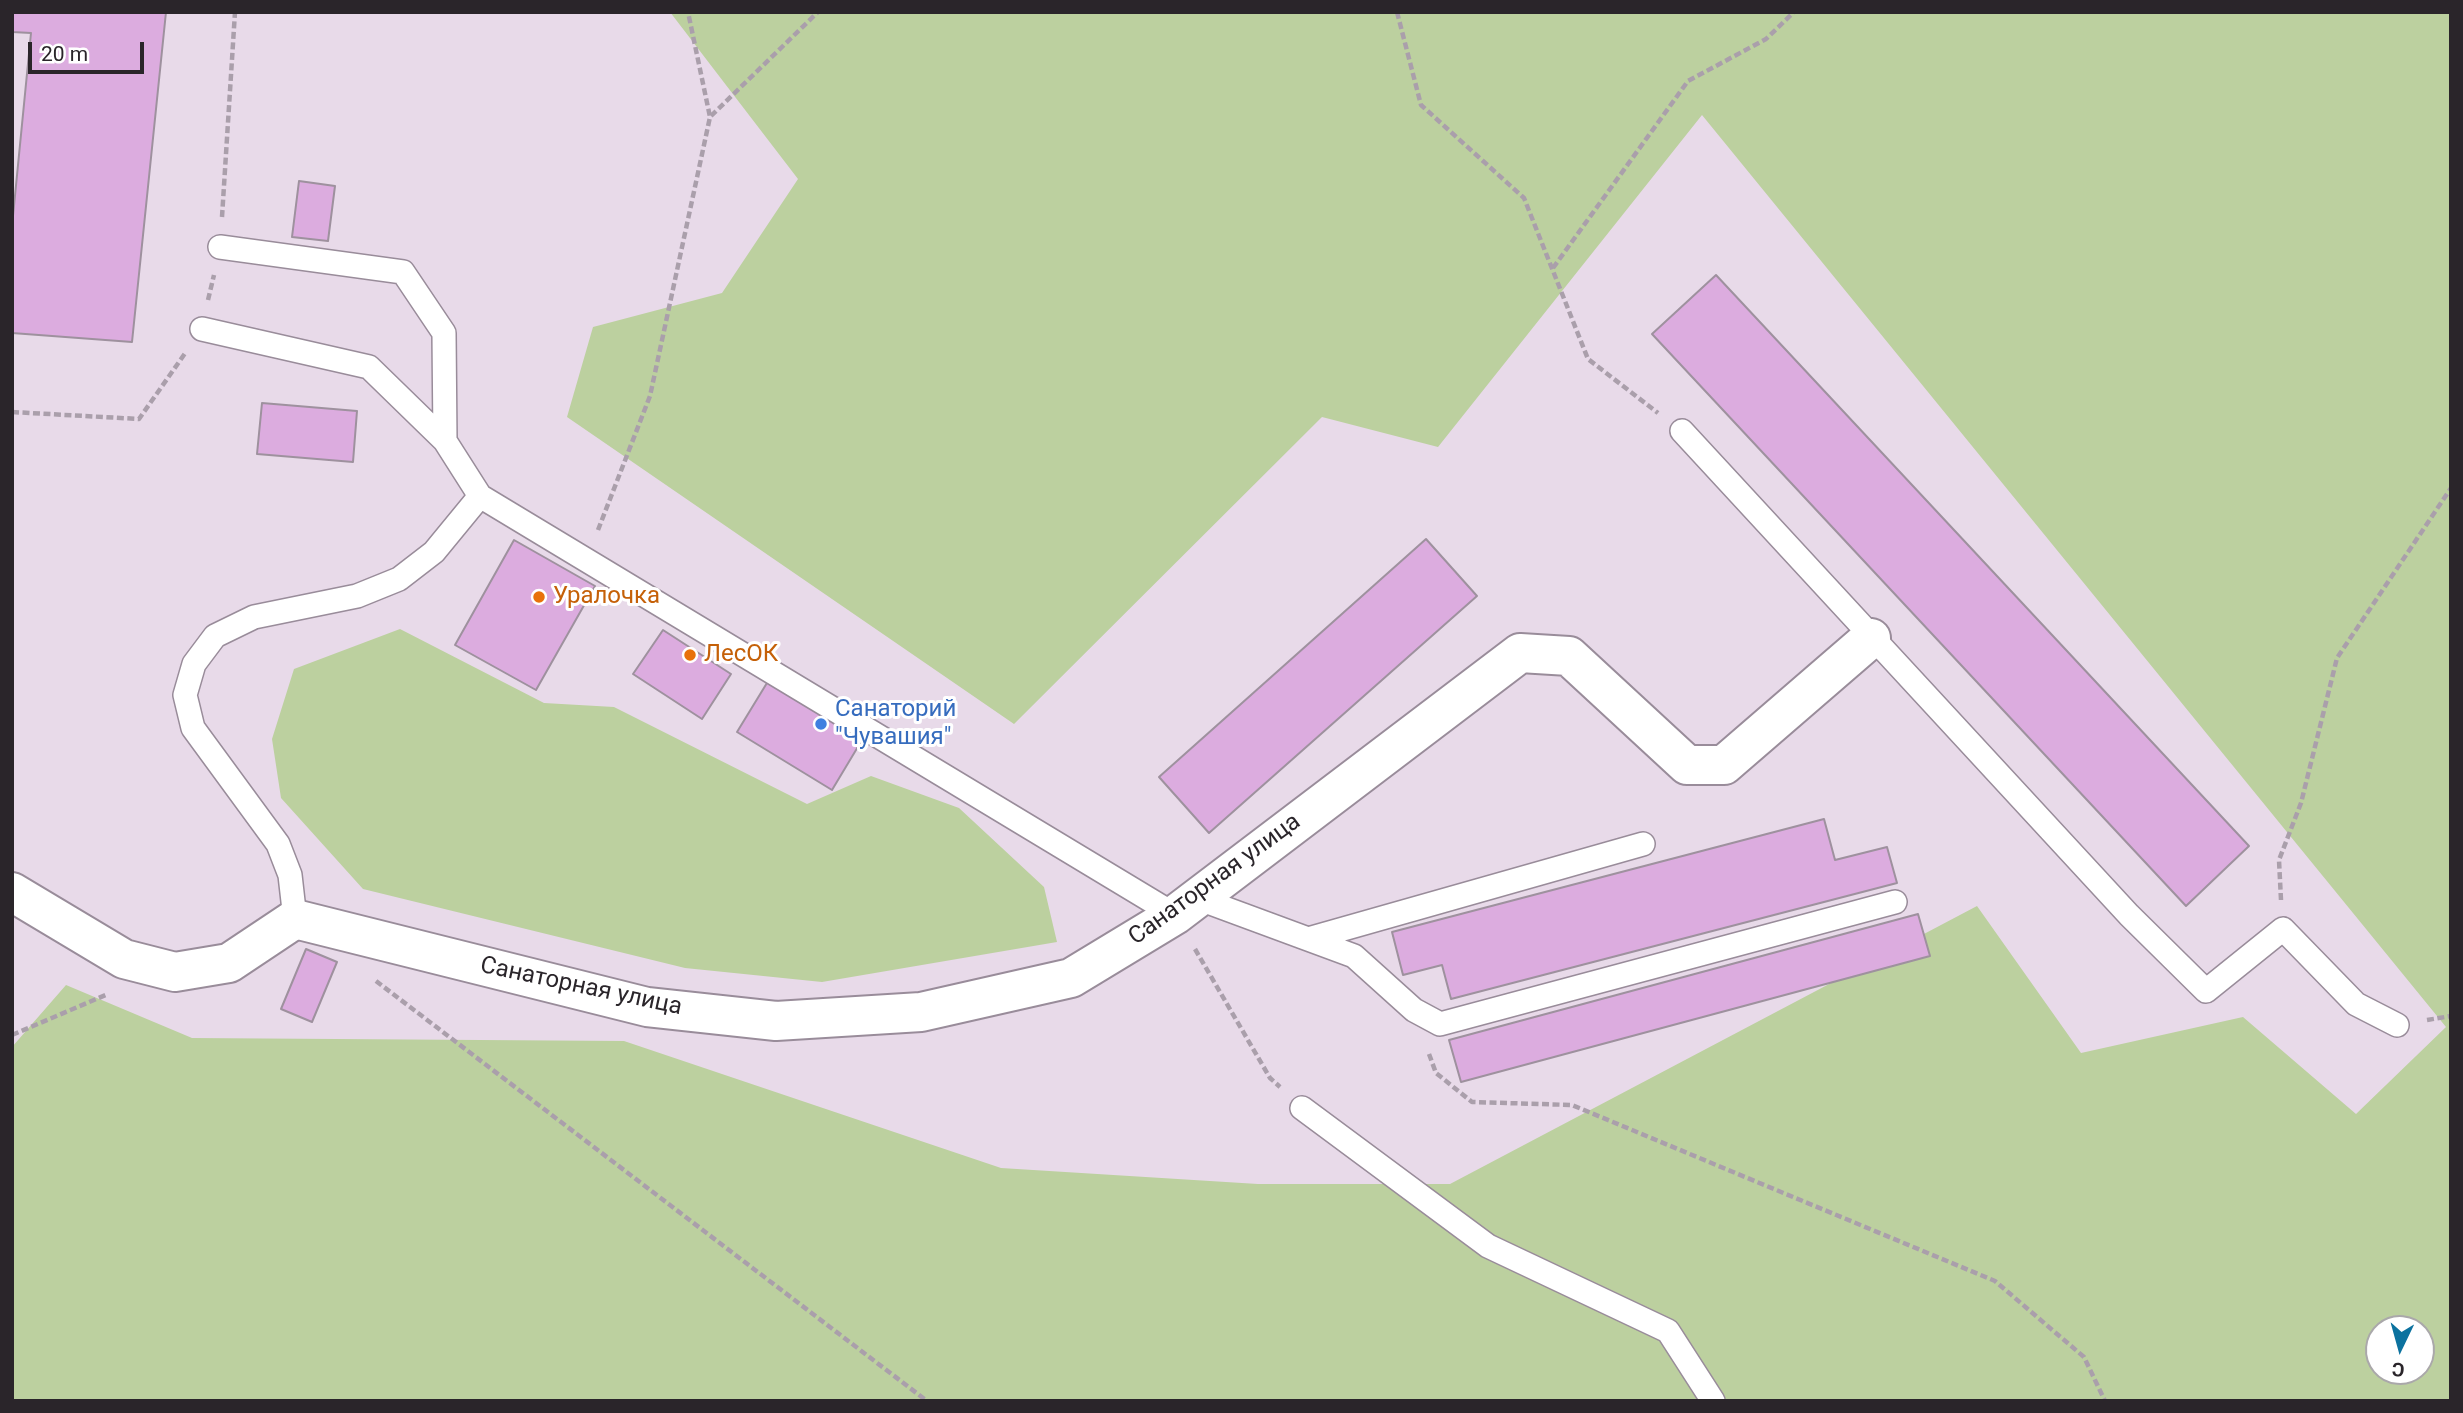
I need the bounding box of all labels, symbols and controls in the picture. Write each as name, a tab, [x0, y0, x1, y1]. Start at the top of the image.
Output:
scale bar	[32, 28, 147, 72]
text: 20 m	[41, 42, 88, 66]
place label: Уралочка	[553, 583, 660, 611]
marker: Уралочка	[531, 589, 547, 605]
place label: ЛесОК	[704, 641, 778, 669]
marker: ЛесОК	[682, 647, 698, 663]
place label: Санаторий "Чувашия"	[835, 696, 956, 752]
marker: Санаторий "Чувашия"	[813, 716, 829, 732]
street label: Санаторная улица	[1123, 808, 1307, 952]
street label: Санаторная улица	[478, 952, 684, 1022]
north arrow	[2365, 1315, 2435, 1385]
text: С	[2391, 1357, 2405, 1381]

